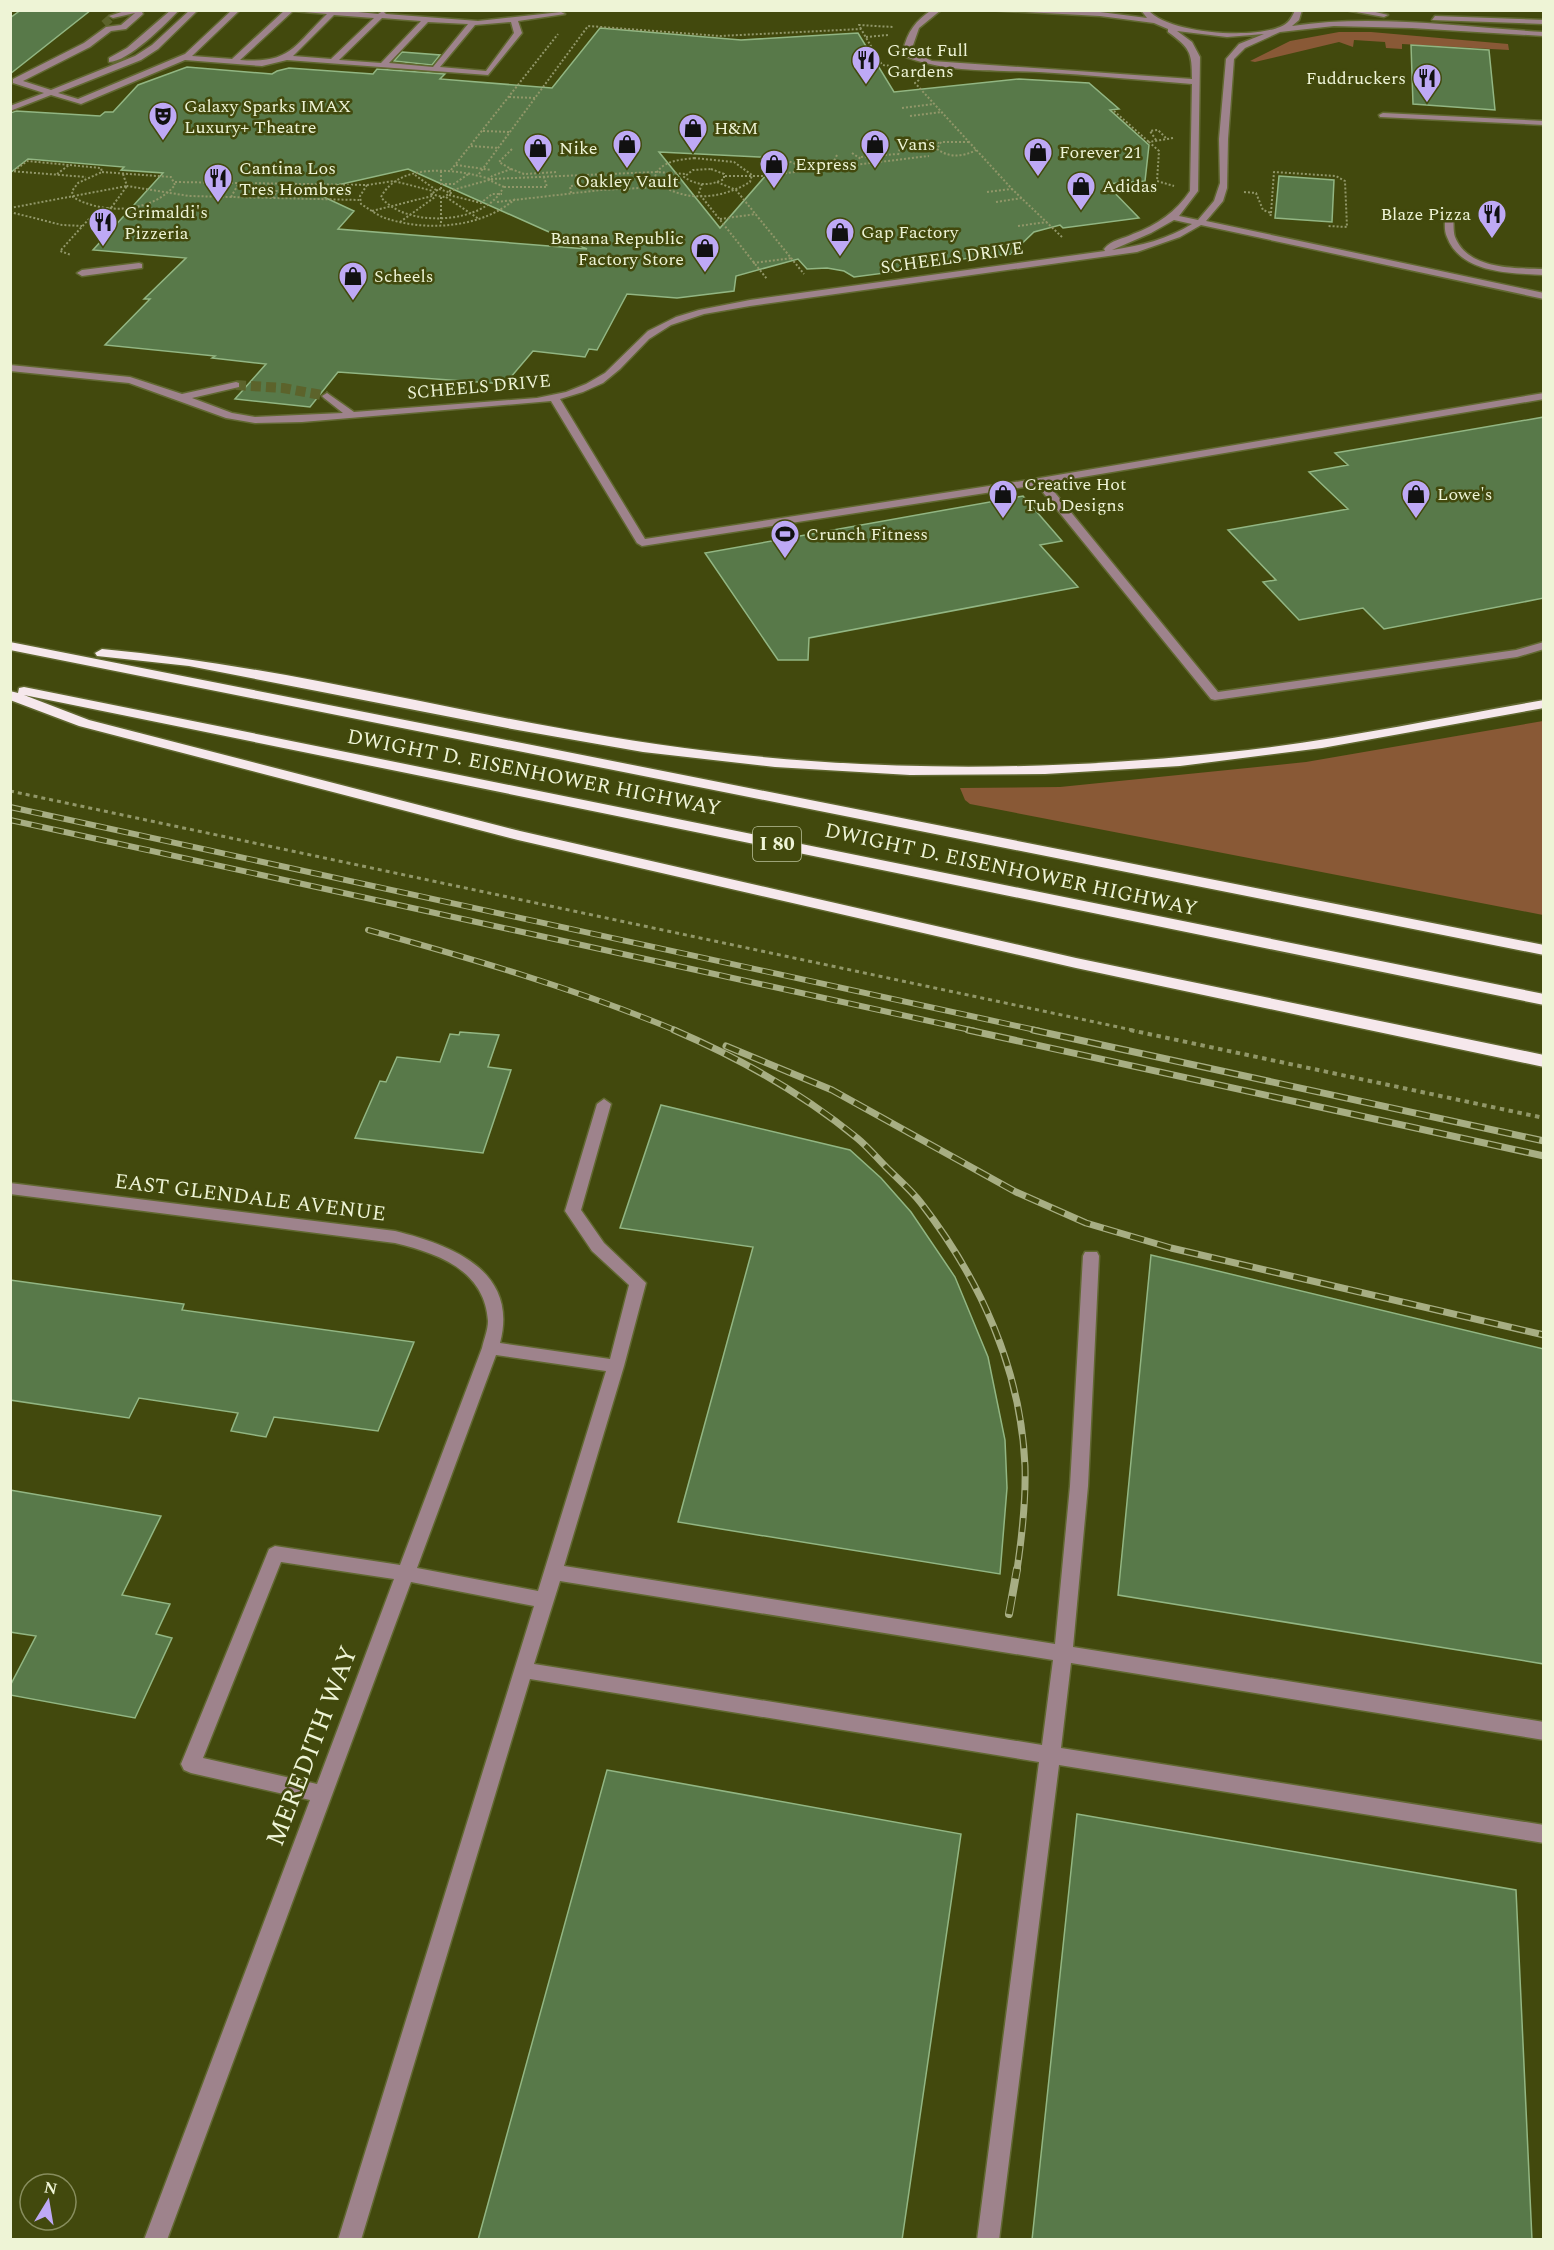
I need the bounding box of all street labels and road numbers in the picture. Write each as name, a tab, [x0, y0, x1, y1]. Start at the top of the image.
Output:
street label: SCHEELS DRIVE	[879, 235, 1025, 281]
street label: SCHEELS DRIVE	[406, 367, 552, 407]
street label: DWIGHT D. EISENHOWER HIGHWAY	[344, 721, 724, 825]
street label: DWIGHT D. EISENHOWER HIGHWAY	[822, 815, 1200, 925]
road number: I 80	[753, 827, 801, 861]
street label: EAST GLENDALE AVENUE	[112, 1165, 388, 1231]
street label: MEREDITH WAY	[255, 1640, 369, 1852]

